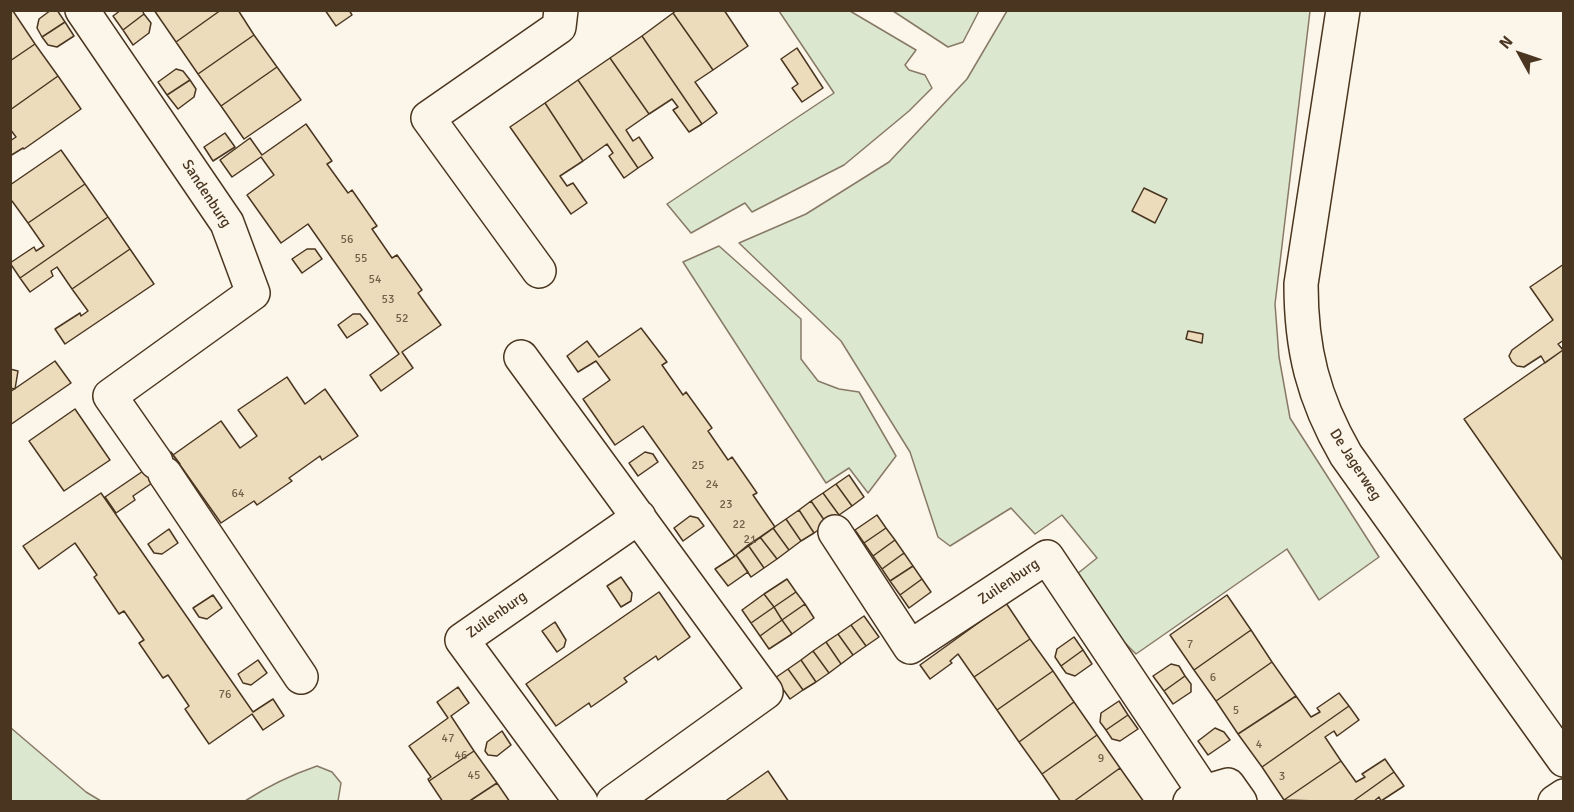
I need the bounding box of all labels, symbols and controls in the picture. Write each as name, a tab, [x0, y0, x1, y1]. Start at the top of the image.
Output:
north arrow	[1490, 24, 1550, 84]
text: N	[1495, 32, 1517, 53]
street label: Sandenburg	[177, 157, 235, 231]
house number: 56	[341, 233, 353, 247]
house number: 55	[355, 252, 367, 266]
house number: 54	[369, 273, 381, 287]
house number: 53	[382, 293, 394, 307]
house number: 52	[396, 312, 408, 326]
street label: De Jagerweg	[1325, 426, 1385, 504]
house number: 25	[692, 459, 704, 473]
house number: 24	[706, 478, 718, 492]
house number: 64	[232, 487, 244, 501]
house number: 23	[720, 498, 732, 512]
house number: 22	[733, 518, 745, 532]
house number: 21	[744, 533, 756, 547]
street label: Zuilenburg	[975, 555, 1043, 609]
street label: Zuilenburg	[463, 588, 531, 642]
house number: 7	[1187, 638, 1193, 652]
house number: 6	[1210, 671, 1216, 685]
house number: 76	[219, 688, 231, 702]
house number: 5	[1233, 704, 1239, 718]
house number: 47	[442, 732, 454, 746]
house number: 4	[1256, 738, 1262, 752]
house number: 46	[455, 749, 467, 763]
house number: 9	[1098, 752, 1104, 766]
house number: 45	[468, 769, 480, 783]
house number: 3	[1279, 770, 1285, 784]

